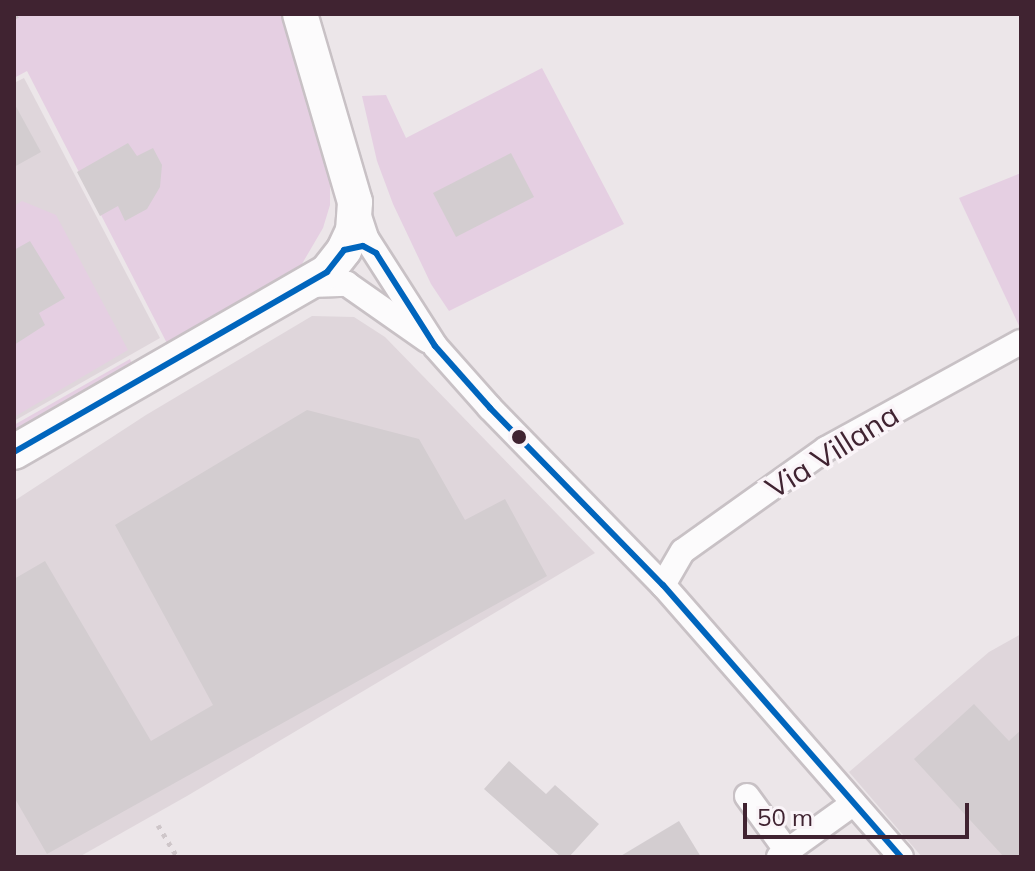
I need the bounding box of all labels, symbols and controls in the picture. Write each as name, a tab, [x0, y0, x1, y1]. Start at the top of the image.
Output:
street label: Via Villana	[759, 396, 905, 506]
unlabelled marker	[511, 429, 527, 445]
scale bar	[747, 787, 973, 837]
text: 50 m	[757, 802, 813, 832]

